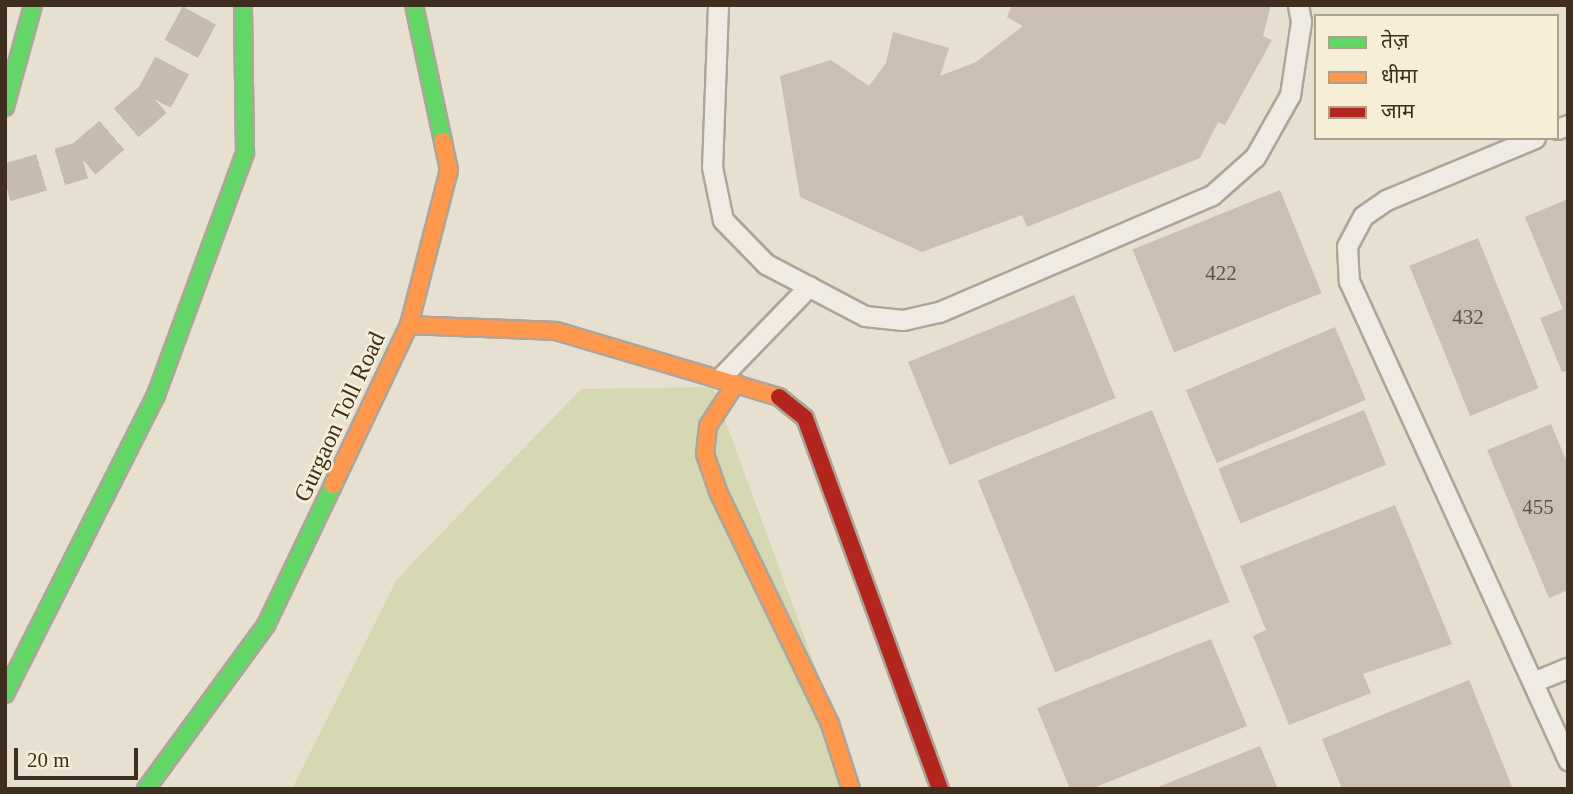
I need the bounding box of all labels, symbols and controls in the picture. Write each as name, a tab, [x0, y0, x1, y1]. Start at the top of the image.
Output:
legend	[1314, 14, 1559, 140]
text: तेज़	[1381, 29, 1409, 53]
text: धीमा	[1381, 64, 1417, 88]
text: जाम	[1381, 99, 1415, 123]
house number: 422	[1205, 260, 1237, 286]
house number: 432	[1452, 304, 1484, 330]
street label: Gurgaon Toll Road	[288, 327, 392, 507]
house number: 455	[1522, 494, 1554, 520]
scale bar	[18, 734, 142, 778]
text: 20 m	[27, 748, 70, 772]

